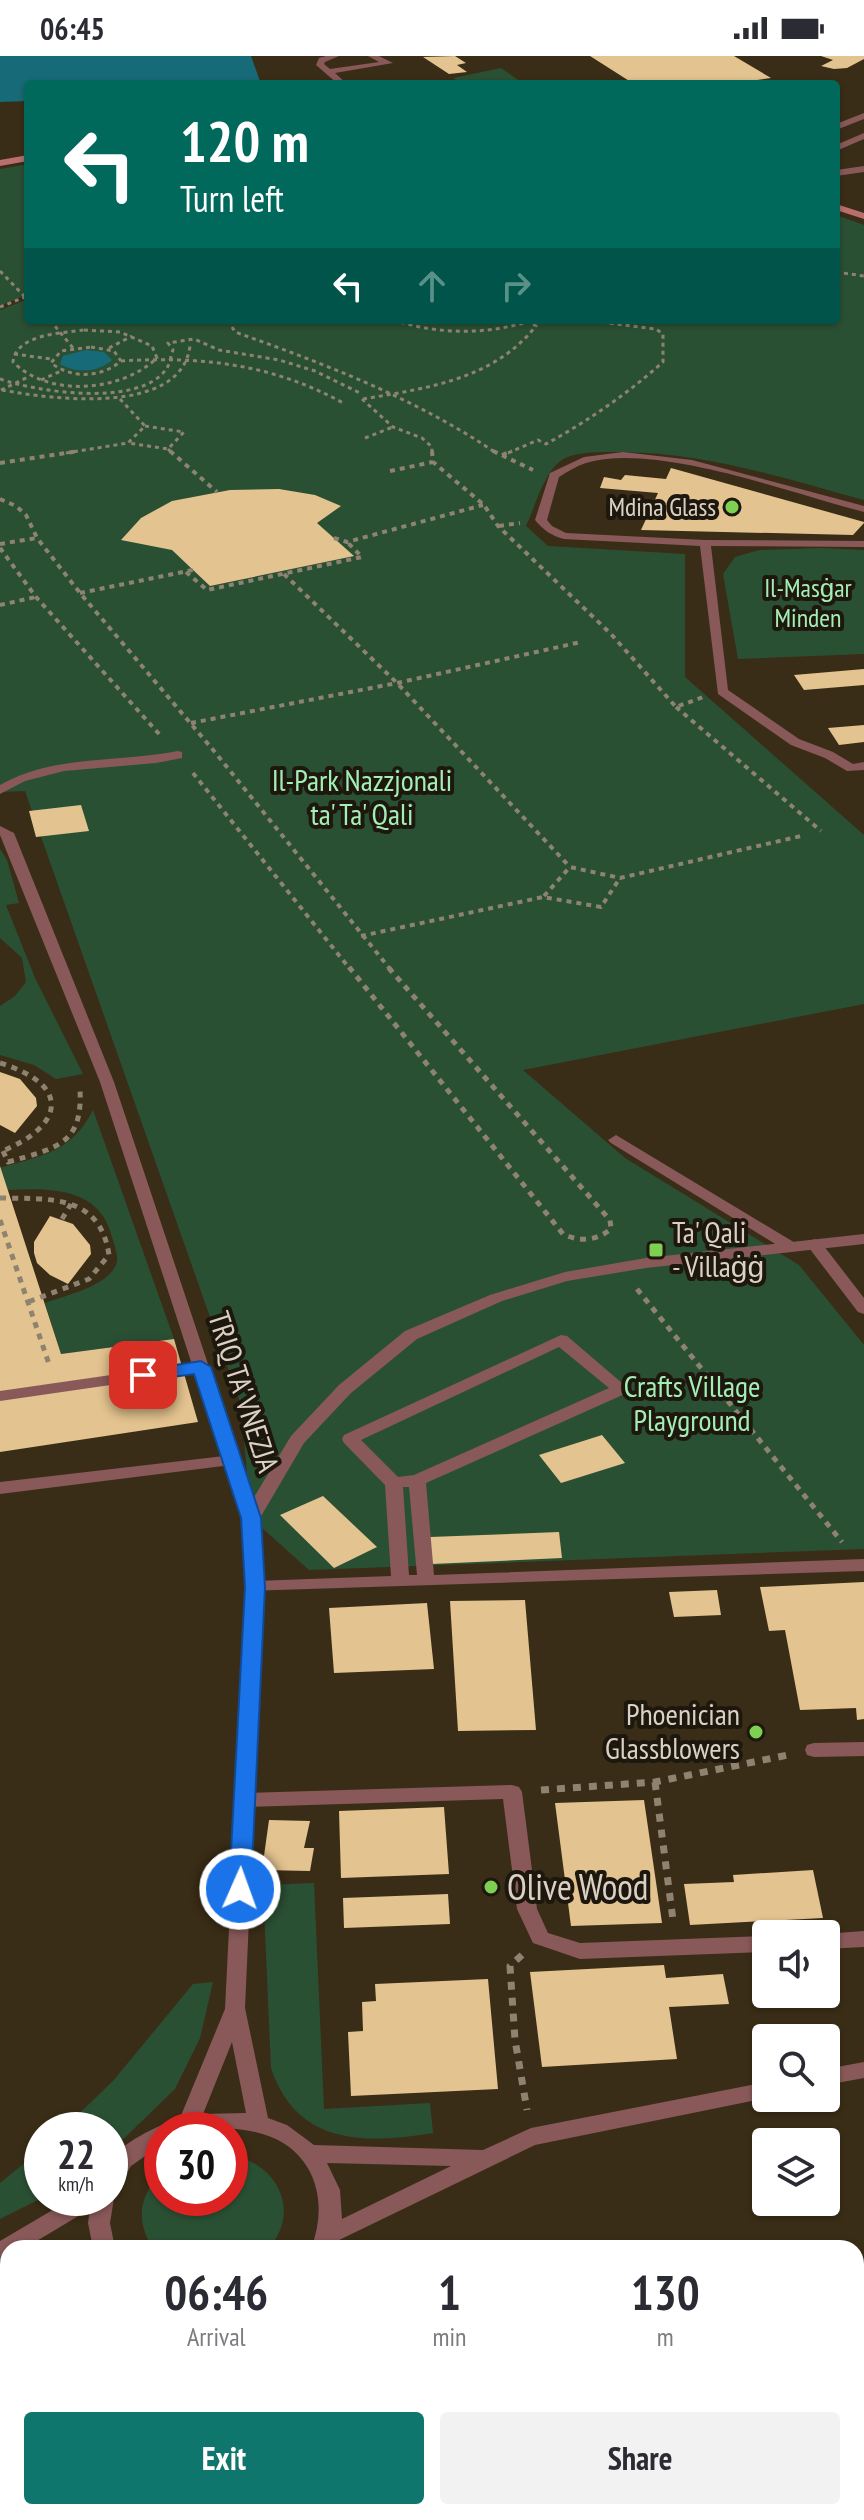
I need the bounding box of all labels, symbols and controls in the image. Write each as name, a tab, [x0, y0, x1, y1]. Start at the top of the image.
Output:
text: 06:45	[40, 9, 105, 48]
text: 120 m	[180, 105, 309, 177]
icon: left	[48, 112, 152, 216]
text: Turn left	[180, 175, 284, 222]
icon: left	[326, 264, 370, 308]
icon: ahead	[410, 264, 454, 308]
icon: right	[494, 264, 538, 308]
place label: Mdina Glass	[608, 490, 716, 523]
marker: Mdina Glass	[723, 498, 741, 516]
park label: Il-Masġar Minden	[764, 571, 852, 634]
park label: Il-Park Nazzjonali ta' Ta' Qali	[272, 760, 452, 833]
place label: Ta' Qali - Villaġġ	[672, 1212, 764, 1285]
marker: Ta' Qali - Villaġġ	[647, 1241, 665, 1259]
street label: TRIQ TA' VNEZJA	[200, 1306, 289, 1478]
pin	[109, 1341, 177, 1409]
icon: arrive	[121, 1353, 165, 1397]
park label: Crafts Village Playground	[624, 1366, 760, 1439]
place label: Phoenician Glassblowers	[605, 1694, 740, 1767]
marker: Phoenician Glassblowers	[747, 1723, 765, 1741]
position arrow	[198, 1847, 282, 1931]
place label: Olive Wood	[507, 1863, 648, 1910]
marker: Olive Wood	[482, 1878, 500, 1896]
map controls	[752, 1920, 840, 2216]
button: sound	[752, 1920, 840, 2008]
button: search	[752, 2024, 840, 2112]
speed limit sign: 30	[144, 2112, 248, 2216]
text: 22	[57, 2128, 95, 2180]
button: layers	[752, 2128, 840, 2216]
text: km/h	[58, 2171, 94, 2197]
text: 06:46	[164, 2261, 268, 2323]
text: 1	[438, 2261, 461, 2323]
text: 130	[631, 2261, 700, 2323]
text: Arrival	[187, 2320, 246, 2353]
text: min	[432, 2320, 466, 2353]
text: m	[657, 2320, 674, 2353]
button: Exit	[24, 2412, 424, 2504]
button: Share	[440, 2412, 840, 2504]

